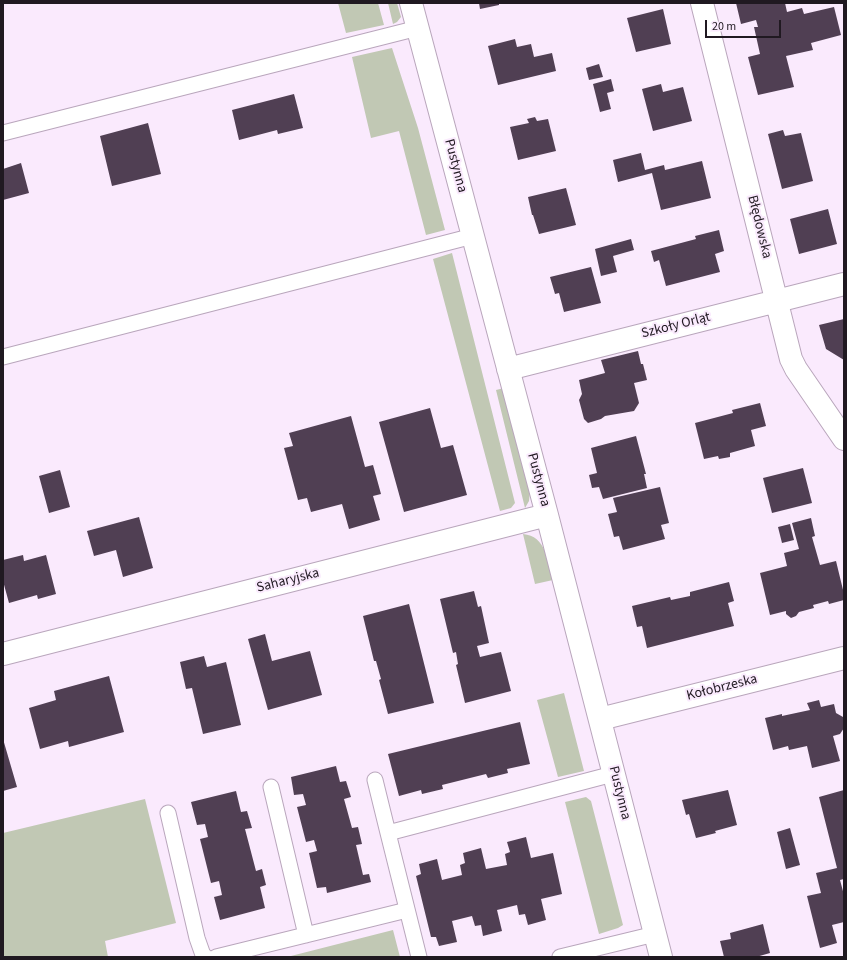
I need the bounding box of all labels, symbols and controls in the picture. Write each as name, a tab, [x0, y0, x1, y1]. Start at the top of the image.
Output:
scale bar	[707, 12, 783, 38]
text: 20 m	[712, 18, 736, 35]
street label: Pustynna	[440, 137, 470, 195]
street label: Błędowska	[743, 194, 775, 260]
street label: Szkoły Orląt	[640, 309, 712, 343]
street label: Pustynna	[523, 451, 553, 509]
street label: Saharyjska	[255, 565, 321, 597]
street label: Kołobrzeska	[685, 671, 759, 705]
street label: Pustynna	[604, 764, 634, 822]

